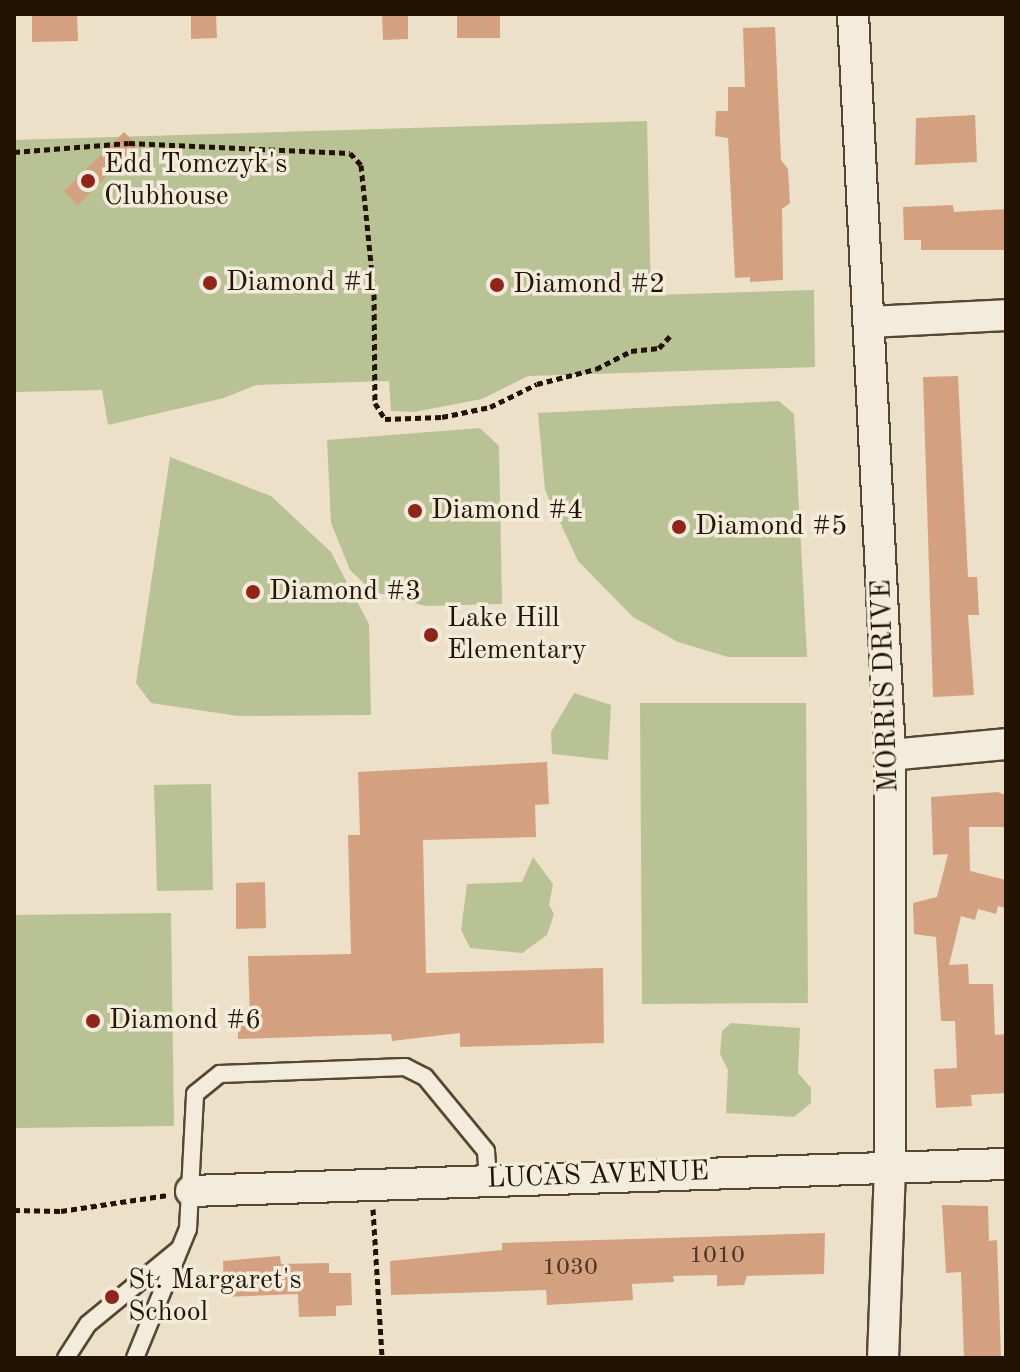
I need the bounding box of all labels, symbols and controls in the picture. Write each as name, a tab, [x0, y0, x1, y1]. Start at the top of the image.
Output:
place label: Edd Tomczyk's Clubhouse	[104, 148, 287, 214]
marker: Edd Tomczyk's Clubhouse	[79, 172, 97, 190]
place label: Diamond #1	[226, 266, 378, 300]
place label: Diamond #2	[513, 268, 665, 302]
marker: Diamond #1	[201, 274, 219, 292]
marker: Diamond #2	[488, 276, 506, 294]
place label: Diamond #4	[431, 494, 583, 528]
marker: Diamond #4	[406, 502, 424, 520]
place label: Diamond #5	[695, 510, 847, 544]
marker: Diamond #5	[670, 518, 688, 536]
place label: Diamond #3	[269, 575, 421, 609]
street label: MORRIS DRIVE	[865, 579, 907, 793]
marker: Diamond #3	[244, 583, 262, 601]
place label: Lake Hill Elementary	[447, 602, 587, 668]
marker: Lake Hill Elementary	[422, 626, 440, 644]
place label: Diamond #6	[109, 1004, 261, 1038]
marker: Diamond #6	[84, 1012, 102, 1030]
street label: LUCAS AVENUE	[486, 1155, 710, 1197]
house number: 1010	[689, 1243, 745, 1271]
house number: 1030	[542, 1255, 598, 1283]
place label: St. Margaret's School	[128, 1264, 302, 1330]
marker: St. Margaret's School	[103, 1288, 121, 1306]

